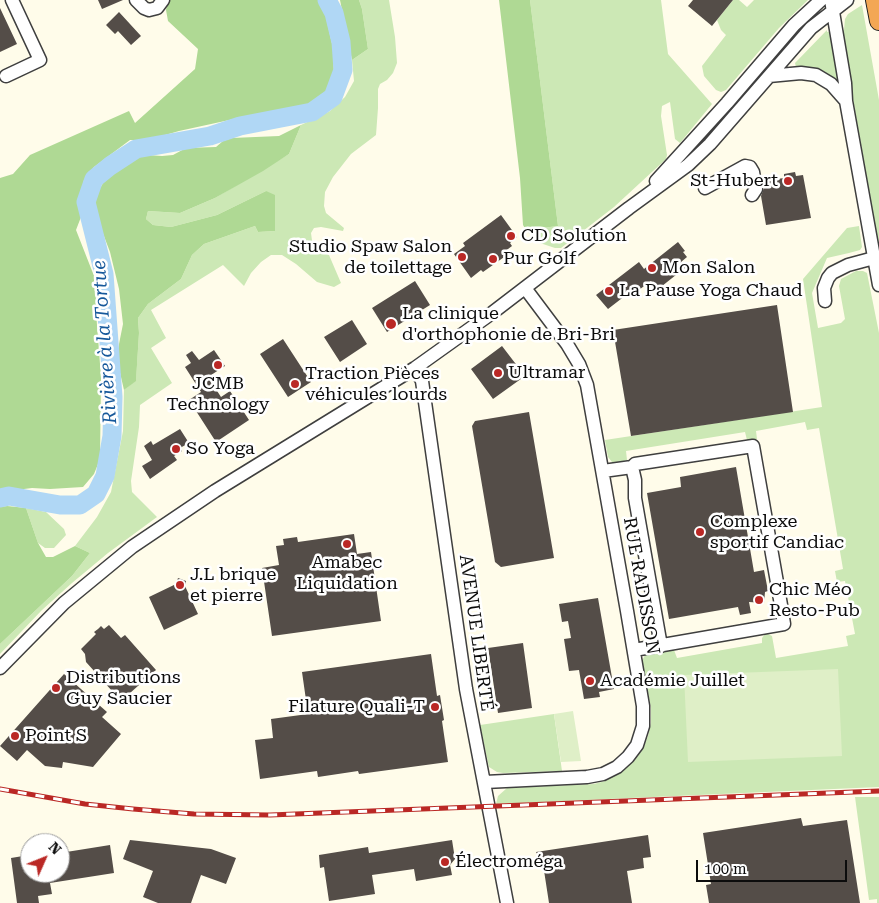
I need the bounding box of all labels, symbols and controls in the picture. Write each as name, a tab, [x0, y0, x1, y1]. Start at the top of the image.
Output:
place label: St-Hubert	[690, 170, 778, 192]
marker: St-Hubert	[782, 175, 794, 187]
place label: CD Solution	[521, 225, 627, 247]
marker: CD Solution	[505, 230, 517, 242]
place label: Studio Spaw Salon de toilettage	[289, 236, 452, 278]
place label: Pur Golf	[503, 248, 576, 270]
marker: Studio Spaw Salon de toilettage	[456, 251, 468, 263]
marker: Pur Golf	[487, 253, 499, 265]
place label: Mon Salon	[662, 257, 755, 279]
water label: Rivière à la Tortue	[88, 259, 122, 425]
marker: Mon Salon	[646, 262, 658, 274]
place label: La Pause Yoga Chaud	[619, 280, 803, 302]
marker: La Pause Yoga Chaud	[603, 285, 615, 297]
place label: La clinique d'orthophonie de Bri-Bri	[402, 303, 615, 346]
marker: La clinique d'orthophonie de Bri-Bri	[384, 317, 398, 331]
marker: JCMB Technology	[212, 359, 224, 371]
place label: Ultramar	[508, 362, 585, 384]
place label: Traction Pièces véhicules lourds	[305, 363, 447, 406]
marker: Ultramar	[492, 367, 504, 379]
place label: JCMB Technology	[167, 373, 269, 416]
marker: Traction Pièces véhicules lourds	[289, 378, 301, 390]
place label: So Yoga	[186, 438, 255, 460]
marker: So Yoga	[170, 443, 182, 455]
place label: Complexe sportif Candiac	[710, 511, 844, 554]
street label: RUE RADISSON	[618, 515, 664, 657]
marker: Complexe sportif Candiac	[694, 526, 706, 538]
marker: Amabec Liquidation	[341, 538, 353, 550]
place label: Amabec Liquidation	[296, 552, 398, 594]
street label: AVENUE LIBERTÉ	[454, 553, 498, 713]
place label: J.L brique et pierre	[190, 564, 276, 606]
marker: J.L brique et pierre	[174, 579, 186, 591]
place label: Chic Méo Resto-Pub	[769, 579, 860, 622]
marker: Chic Méo Resto-Pub	[753, 594, 765, 606]
place label: Distributions Guy Saucier	[66, 667, 181, 710]
place label: Académie Juillet	[600, 670, 745, 692]
marker: Académie Juillet	[584, 675, 596, 687]
marker: Distributions Guy Saucier	[50, 682, 62, 694]
place label: Filature Quali-T	[288, 696, 425, 718]
marker: Filature Quali-T	[429, 701, 441, 713]
place label: Point S	[25, 725, 87, 747]
marker: Point S	[9, 730, 21, 742]
north arrow	[20, 833, 70, 883]
text: N	[46, 839, 65, 858]
scale bar	[699, 850, 850, 882]
place label: Électroméga	[455, 851, 563, 873]
marker: Électroméga	[439, 856, 451, 868]
text: 100 m	[704, 860, 747, 878]

